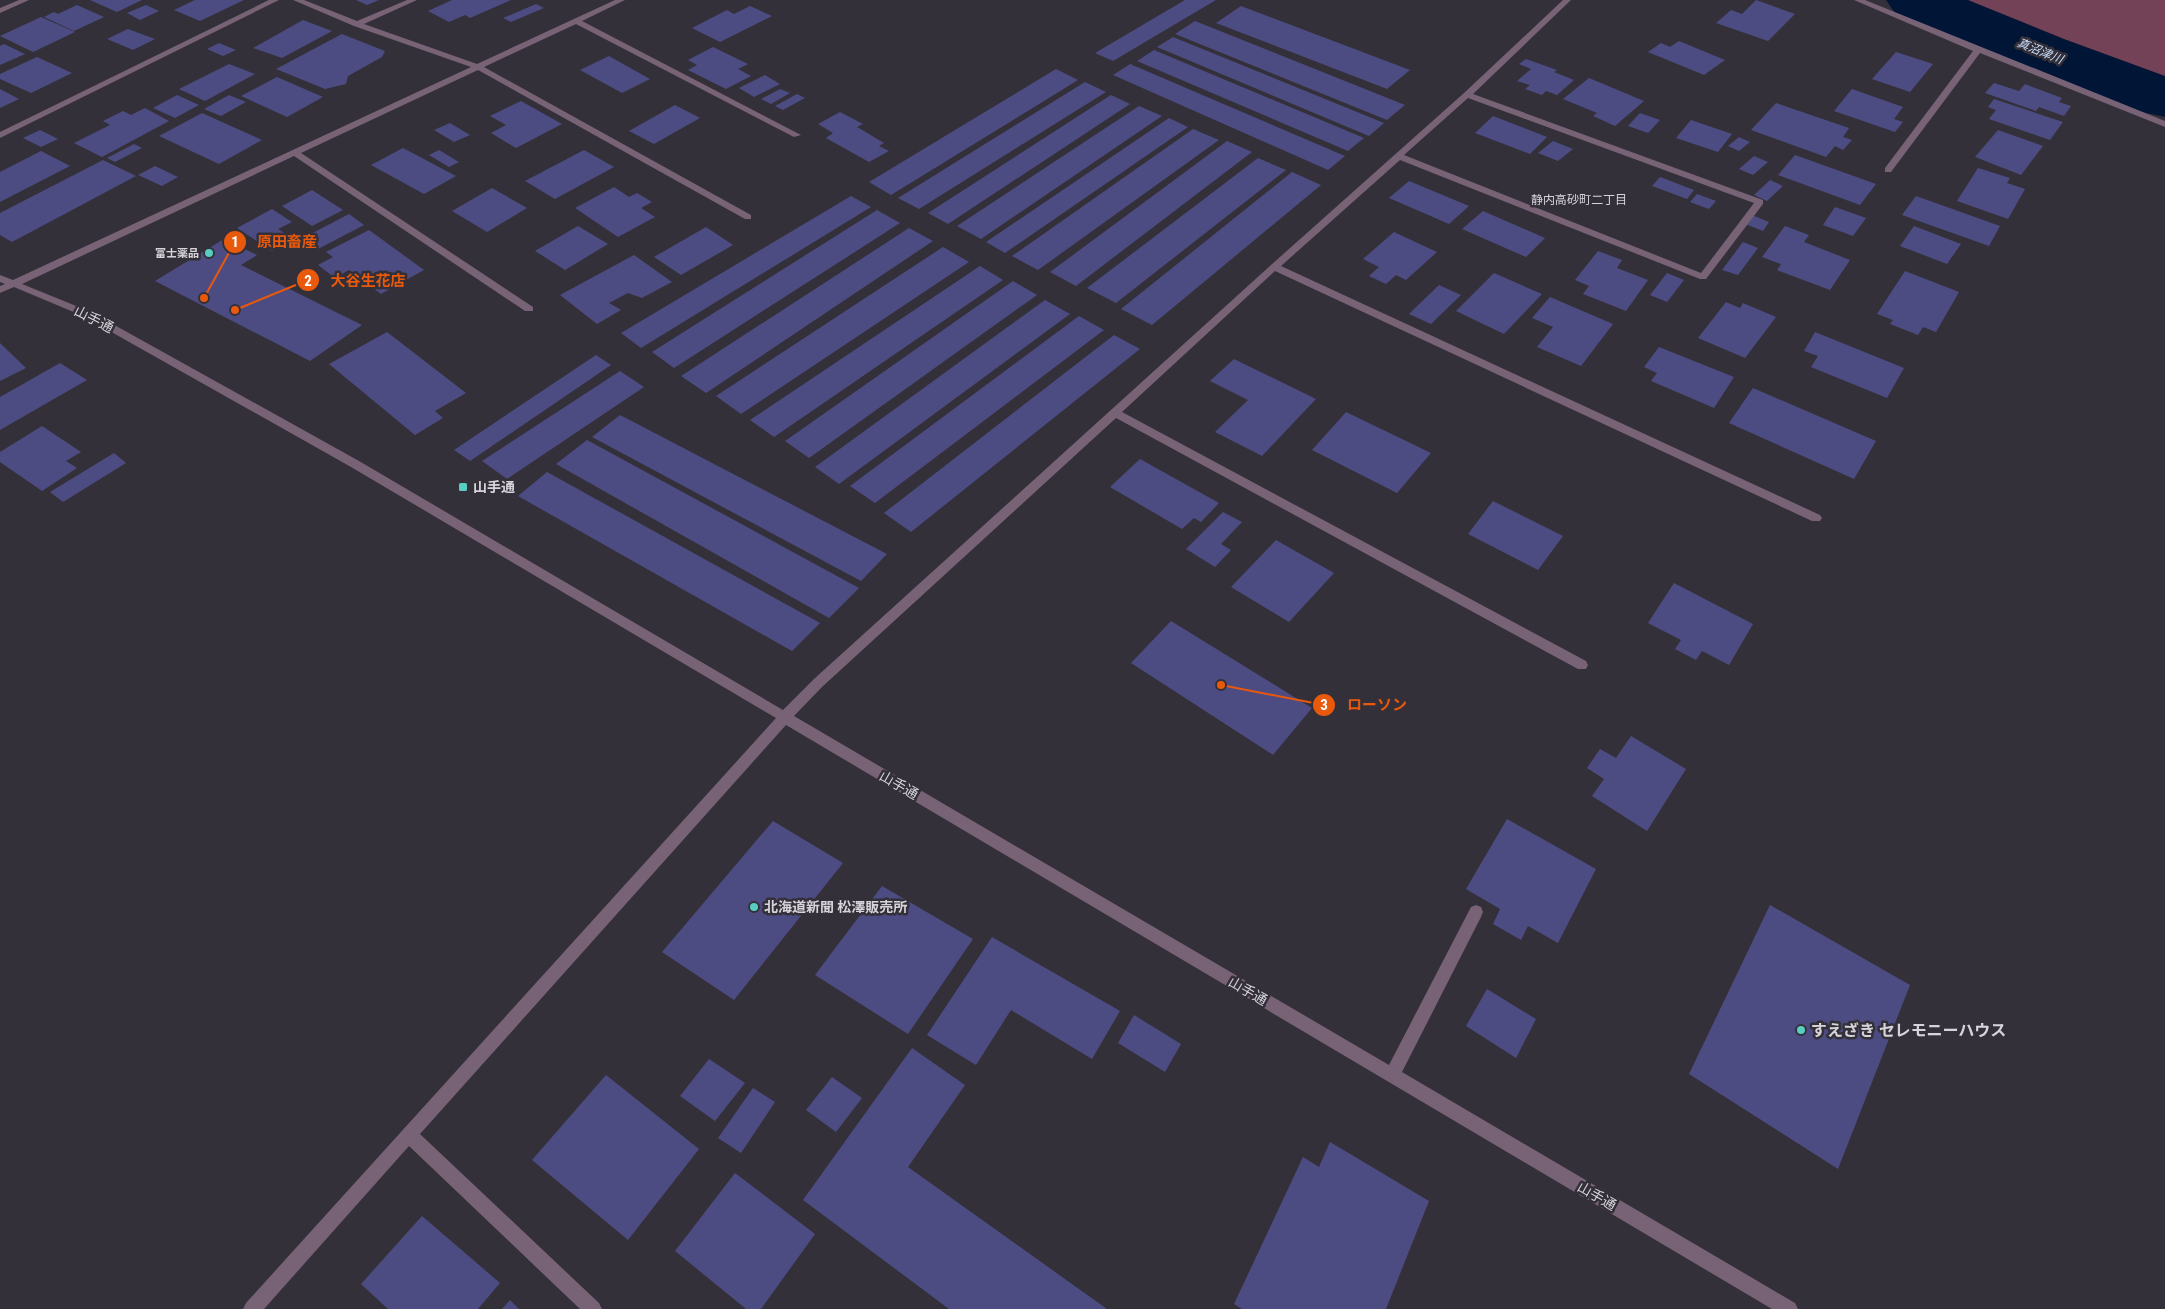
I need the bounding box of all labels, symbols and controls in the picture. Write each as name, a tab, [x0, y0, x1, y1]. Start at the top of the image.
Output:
water label: 真沼津川	[2015, 36, 2067, 67]
district label: 静内高砂町二丁目	[1531, 193, 1627, 207]
callout: 原田畜産	[222, 227, 327, 257]
text: 1	[231, 233, 239, 251]
text: 原田畜産	[257, 233, 317, 251]
place label: 富士薬品	[155, 247, 199, 260]
marker: 富士薬品	[203, 247, 215, 259]
callout: 大谷生花店	[296, 265, 416, 295]
text: 2	[304, 272, 312, 290]
text: 大谷生花店	[330, 272, 406, 290]
street label: 山手通	[72, 302, 116, 336]
place label: 山手通	[473, 479, 515, 495]
marker: 山手通	[457, 481, 469, 493]
callout: ローソン	[1312, 690, 1417, 720]
text: 3	[1320, 696, 1328, 714]
text: ローソン	[1347, 696, 1407, 714]
street label: 山手通	[877, 768, 921, 802]
place label: 北海道新聞 松澤販売所	[764, 899, 907, 915]
marker: 北海道新聞 松澤販売所	[748, 901, 760, 913]
street label: 山手通	[1226, 974, 1270, 1008]
place label: すえざき セレモニーハウス	[1811, 1021, 2006, 1040]
marker: すえざき セレモニーハウス	[1795, 1024, 1807, 1036]
street label: 山手通	[1575, 1179, 1619, 1213]

